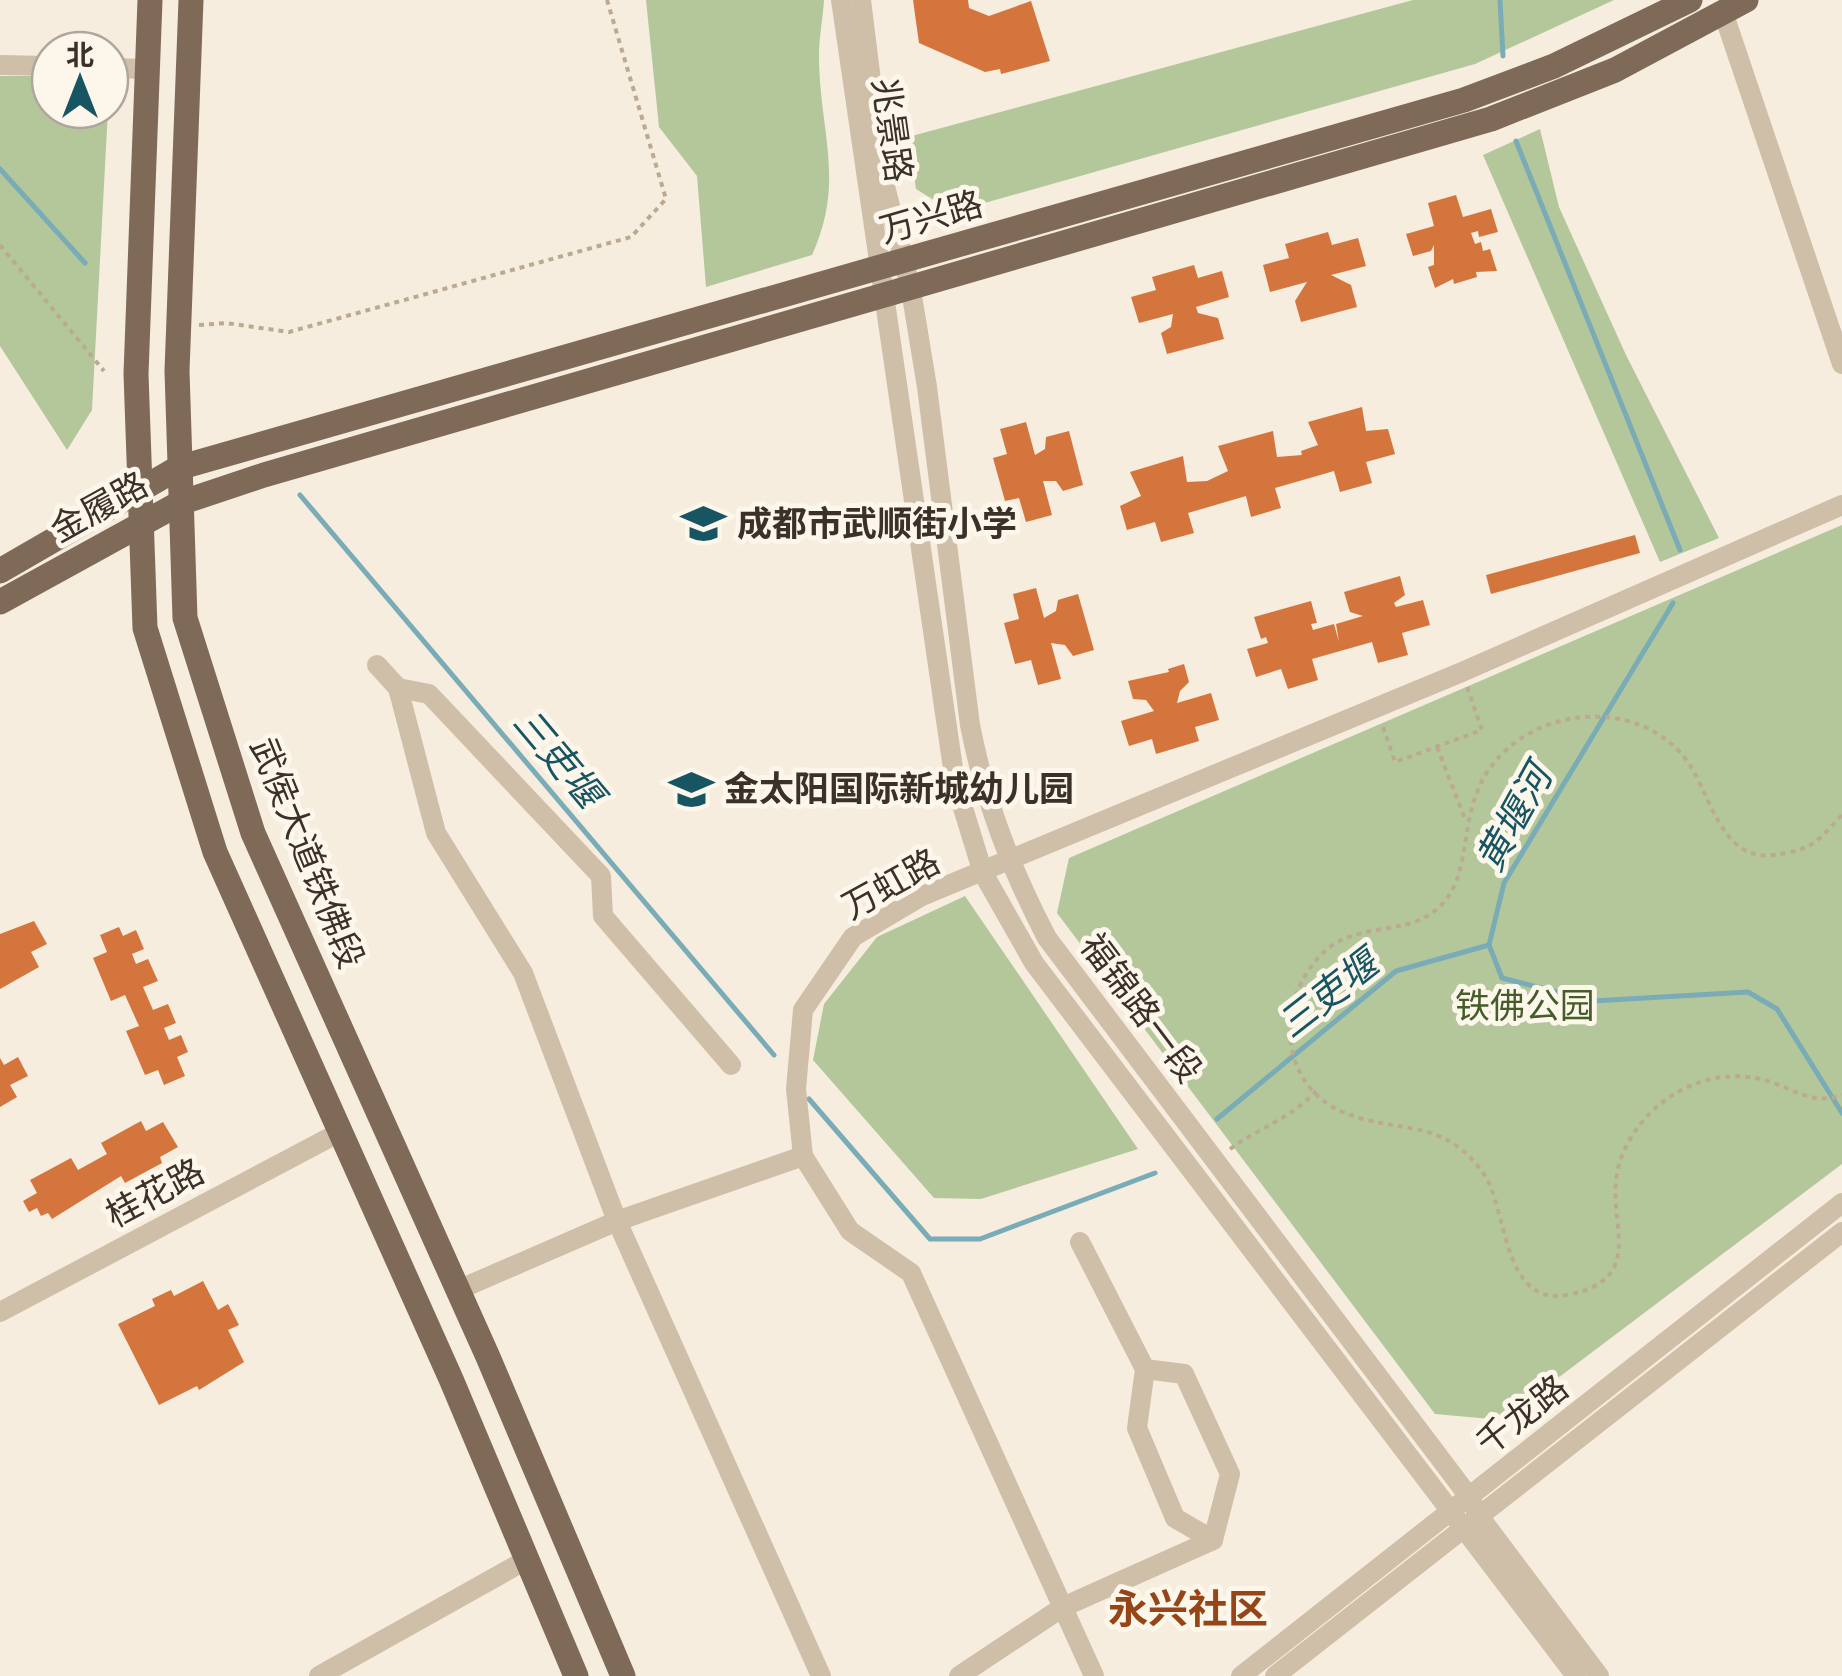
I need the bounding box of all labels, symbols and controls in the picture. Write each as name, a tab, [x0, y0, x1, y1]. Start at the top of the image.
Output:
north arrow	[30, 30, 130, 130]
text: 北	[66, 36, 94, 75]
street label: 兆景路	[861, 75, 924, 185]
street label: 万兴路	[874, 178, 988, 255]
street label: 金履路	[41, 460, 157, 553]
place label: 成都市武顺街小学	[737, 499, 1017, 548]
school or university icon: 成都市武顺街小学	[680, 500, 728, 548]
water label: 三吏堰	[501, 697, 619, 823]
street label: 武侯大道铁佛段	[239, 730, 376, 976]
water label: 黄堰河	[1463, 749, 1568, 880]
place label: 金太阳国际新城幼儿园	[724, 764, 1074, 813]
school or university icon: 金太阳国际新城幼儿园	[667, 765, 715, 813]
street label: 万虹路	[833, 837, 949, 930]
street label: 福锦路一段	[1069, 923, 1214, 1092]
water label: 三吏堰	[1266, 934, 1394, 1050]
park label: 铁佛公园	[1455, 981, 1595, 1030]
street label: 桂花路	[97, 1146, 213, 1239]
street label: 千龙路	[1465, 1363, 1578, 1466]
district label: 永兴社区	[1108, 1581, 1268, 1637]

